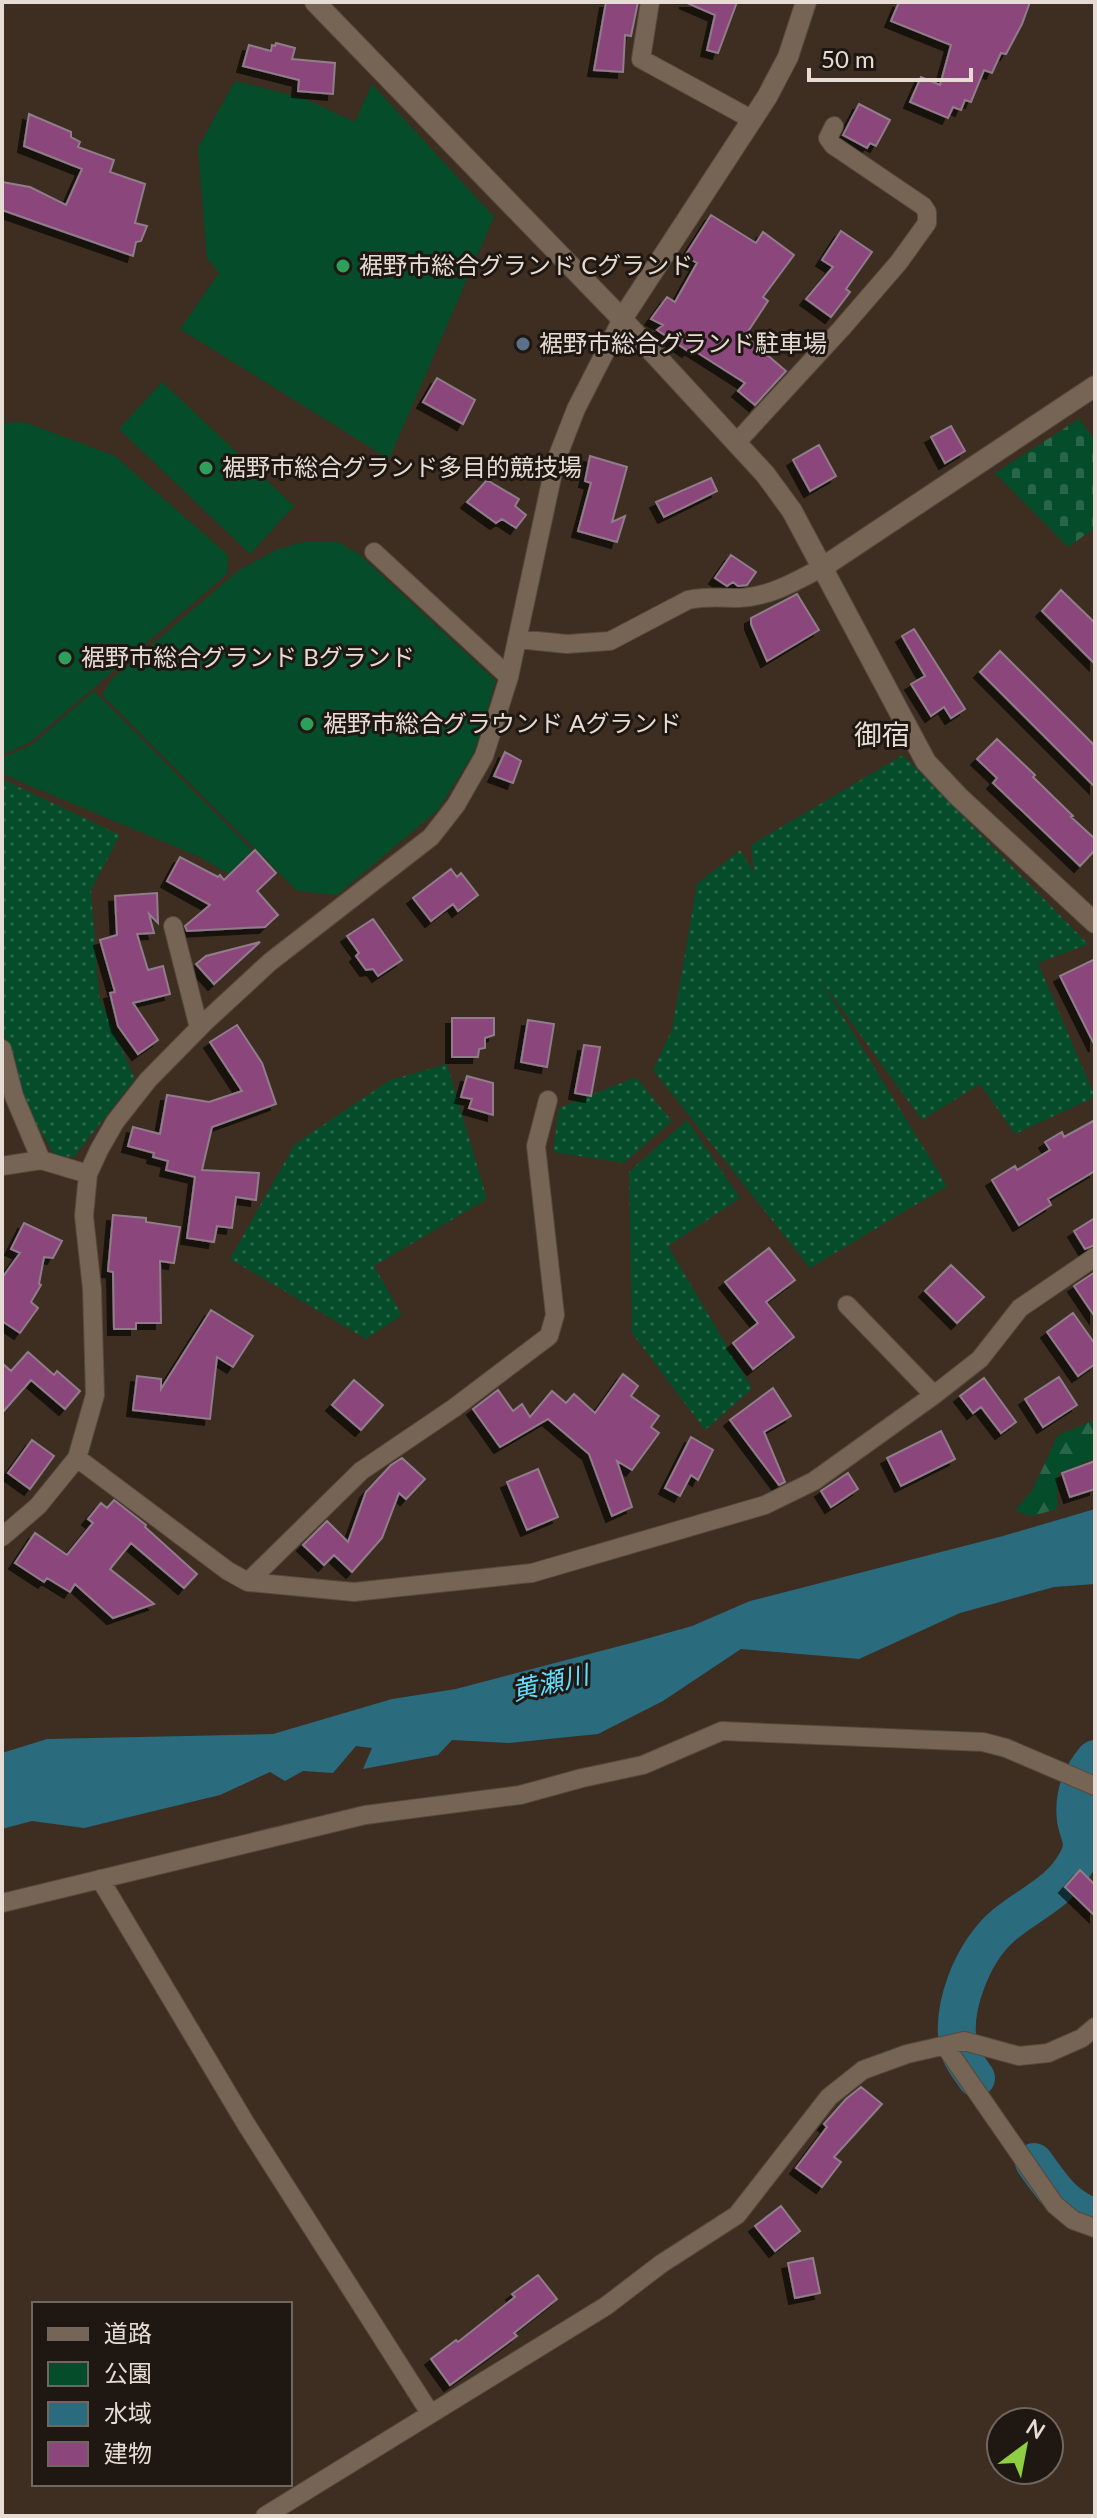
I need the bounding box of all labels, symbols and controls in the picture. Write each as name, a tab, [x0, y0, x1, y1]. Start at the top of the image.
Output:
scale bar	[809, 32, 971, 82]
text: 50 m	[821, 44, 875, 73]
place label: 裾野市総合グランド Cグランド	[359, 250, 693, 279]
marker: 裾野市総合グランド Cグランド	[334, 257, 352, 275]
place label: 裾野市総合グランド駐車場	[539, 328, 827, 357]
marker: 裾野市総合グランド駐車場	[514, 335, 532, 353]
place label: 裾野市総合グランド多目的競技場	[222, 452, 582, 481]
marker: 裾野市総合グランド多目的競技場	[197, 459, 215, 477]
place label: 裾野市総合グランド Bグランド	[81, 642, 415, 671]
marker: 裾野市総合グランド Bグランド	[56, 649, 74, 667]
place label: 裾野市総合グラウンド Aグランド	[323, 708, 681, 737]
marker: 裾野市総合グラウンド Aグランド	[298, 715, 316, 733]
district label: 御宿	[854, 717, 910, 751]
water label: 黄瀬川	[508, 1657, 594, 1706]
legend	[32, 2302, 292, 2486]
text: 道路	[104, 2318, 152, 2347]
text: 公園	[104, 2358, 152, 2387]
text: 水域	[104, 2398, 152, 2427]
north arrow	[985, 2406, 1065, 2486]
text: N	[1022, 2413, 1050, 2445]
text: 建物	[104, 2438, 152, 2467]

